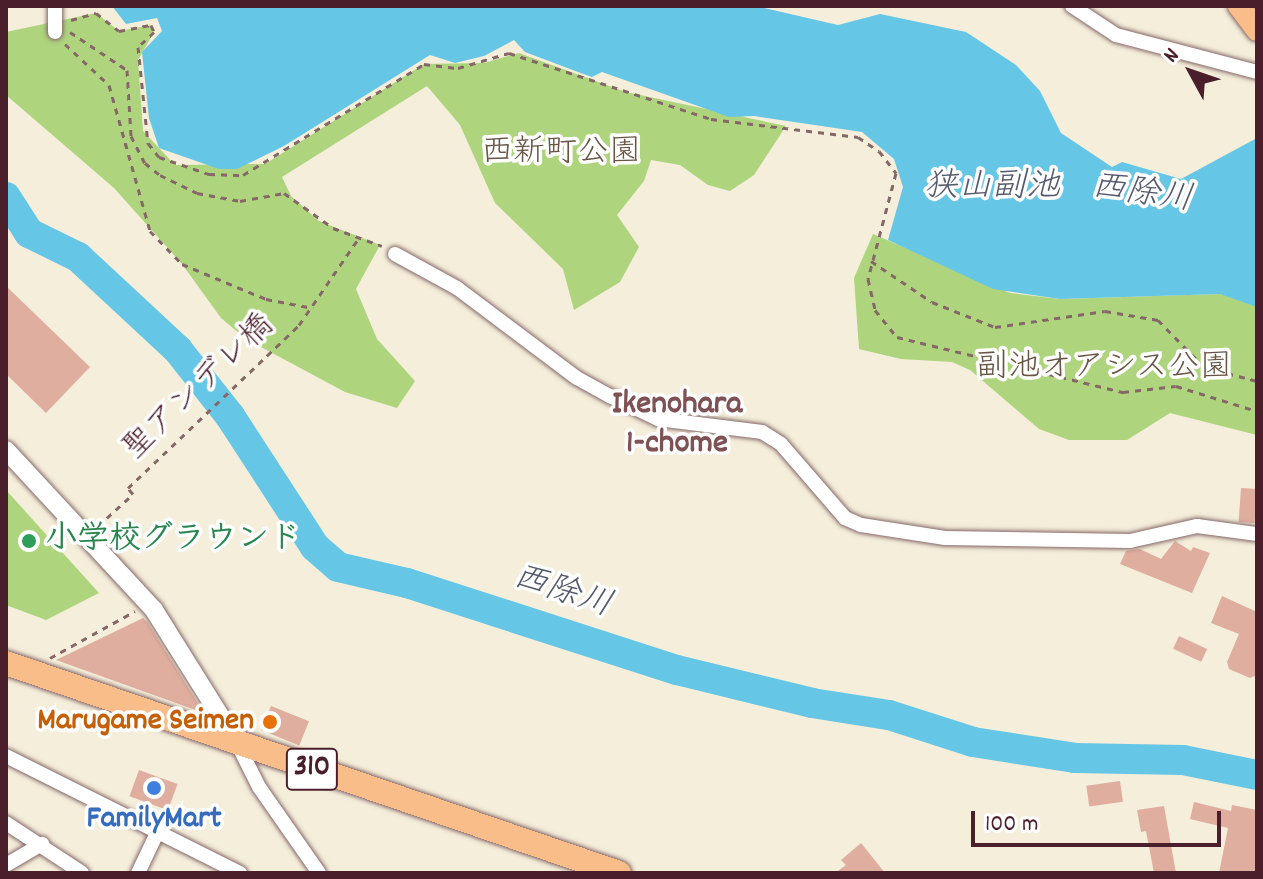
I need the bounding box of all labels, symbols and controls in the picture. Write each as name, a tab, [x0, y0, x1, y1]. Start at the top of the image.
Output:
north arrow	[1151, 32, 1231, 112]
text: N	[1157, 42, 1188, 70]
park label: 西新町公園	[481, 135, 641, 173]
water label: 西除川	[1089, 168, 1195, 222]
water label: 狭山副池	[924, 169, 1060, 209]
street label: 聖アンデレ橋	[118, 309, 282, 469]
park label: 副池オアシス公園	[976, 350, 1232, 388]
district label: Ikenohara 1-chome	[612, 385, 742, 464]
place label: 小学校グラウンド	[45, 522, 301, 560]
marker: 小学校グラウンド	[20, 532, 38, 550]
water label: 西除川	[507, 558, 617, 628]
place label: Marugame Seimen	[37, 703, 254, 741]
marker: Marugame Seimen	[261, 713, 279, 731]
road number: 310	[284, 743, 340, 795]
marker: FamilyMart	[145, 779, 163, 797]
scale bar	[975, 795, 1225, 845]
place label: FamilyMart	[86, 801, 222, 839]
text: 100 m	[985, 808, 1038, 842]

